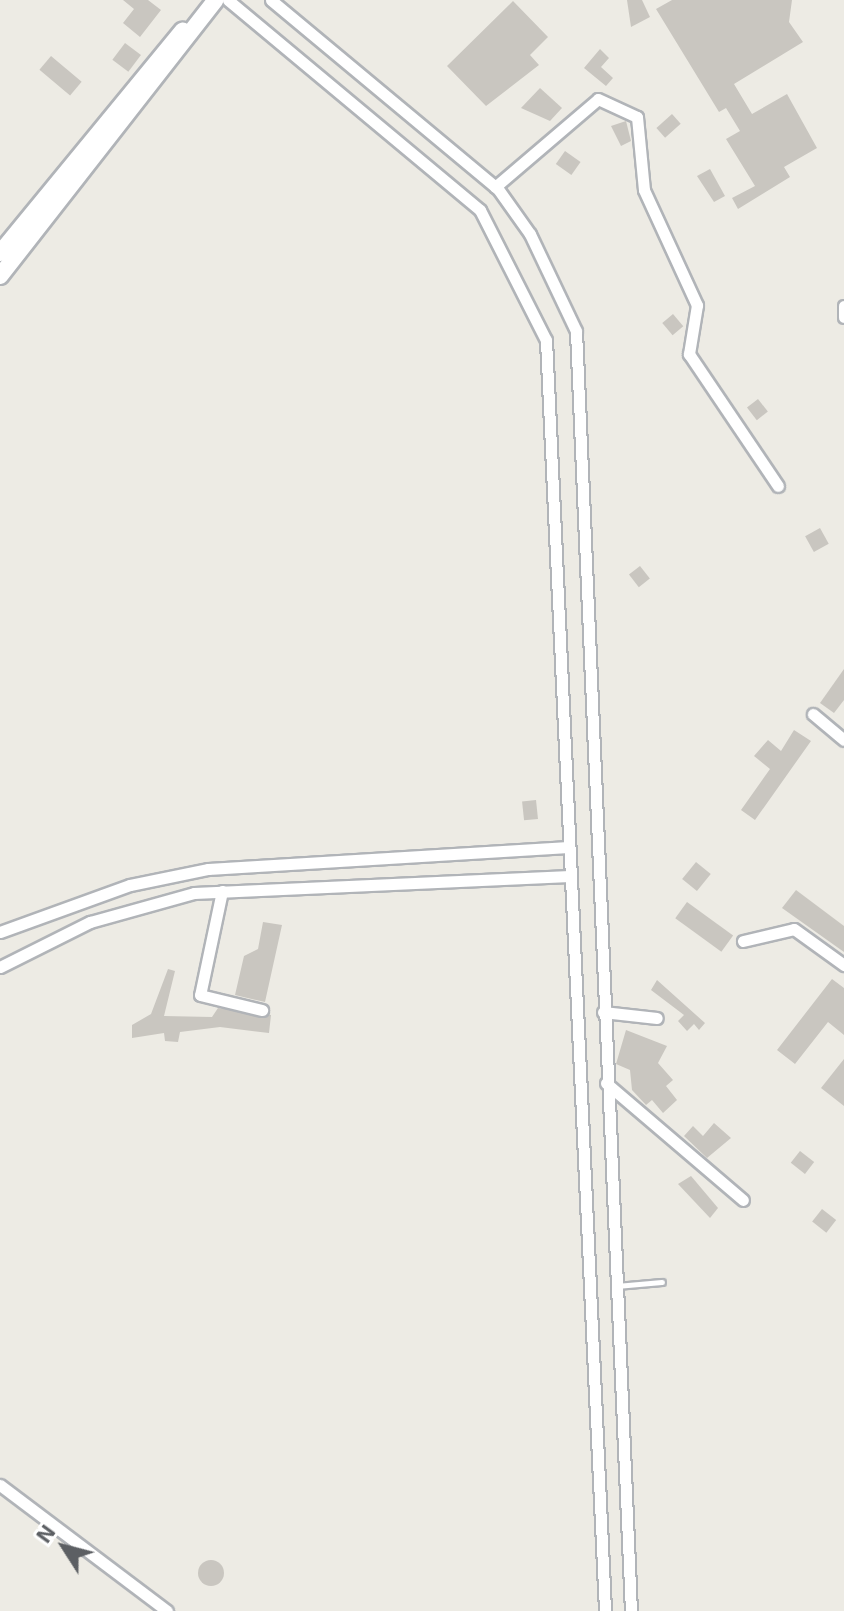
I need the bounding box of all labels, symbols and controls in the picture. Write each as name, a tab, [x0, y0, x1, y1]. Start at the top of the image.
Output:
north arrow	[24, 1507, 104, 1587]
text: N	[29, 1519, 60, 1547]

